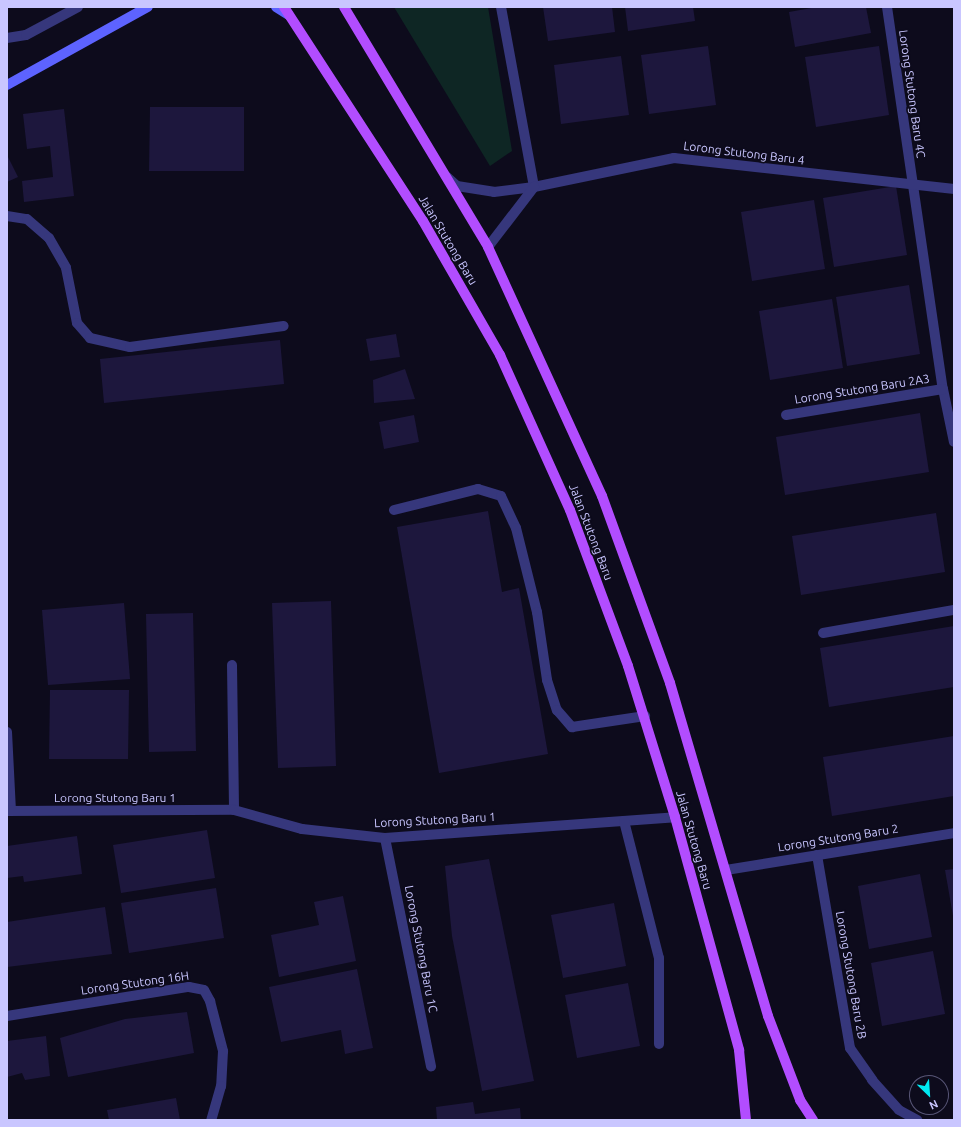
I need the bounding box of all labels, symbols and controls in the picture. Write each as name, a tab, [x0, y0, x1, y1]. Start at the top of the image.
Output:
street label: Lorong Stutong Baru 4C	[896, 29, 928, 159]
street label: Lorong Stutong Baru 4	[683, 138, 805, 168]
street label: Jalan Stutong Baru	[415, 192, 481, 288]
street label: Lorong Stutong Baru 2A3	[793, 371, 931, 407]
street label: Jalan Stutong Baru	[566, 482, 616, 582]
street label: Jalan Stutong Baru	[673, 789, 715, 891]
street label: Lorong Stutong Baru 1	[54, 791, 176, 805]
street label: Lorong Stutong Baru 1	[374, 810, 496, 830]
street label: Lorong Stutong Baru 2	[777, 821, 899, 855]
street label: Lorong Stutong Baru 1C	[402, 884, 440, 1014]
street label: Lorong Stutong Baru 2B	[833, 910, 869, 1040]
street label: Lorong Stutong 16H	[80, 968, 190, 998]
north arrow	[909, 1075, 949, 1115]
text: N	[927, 1098, 940, 1112]

